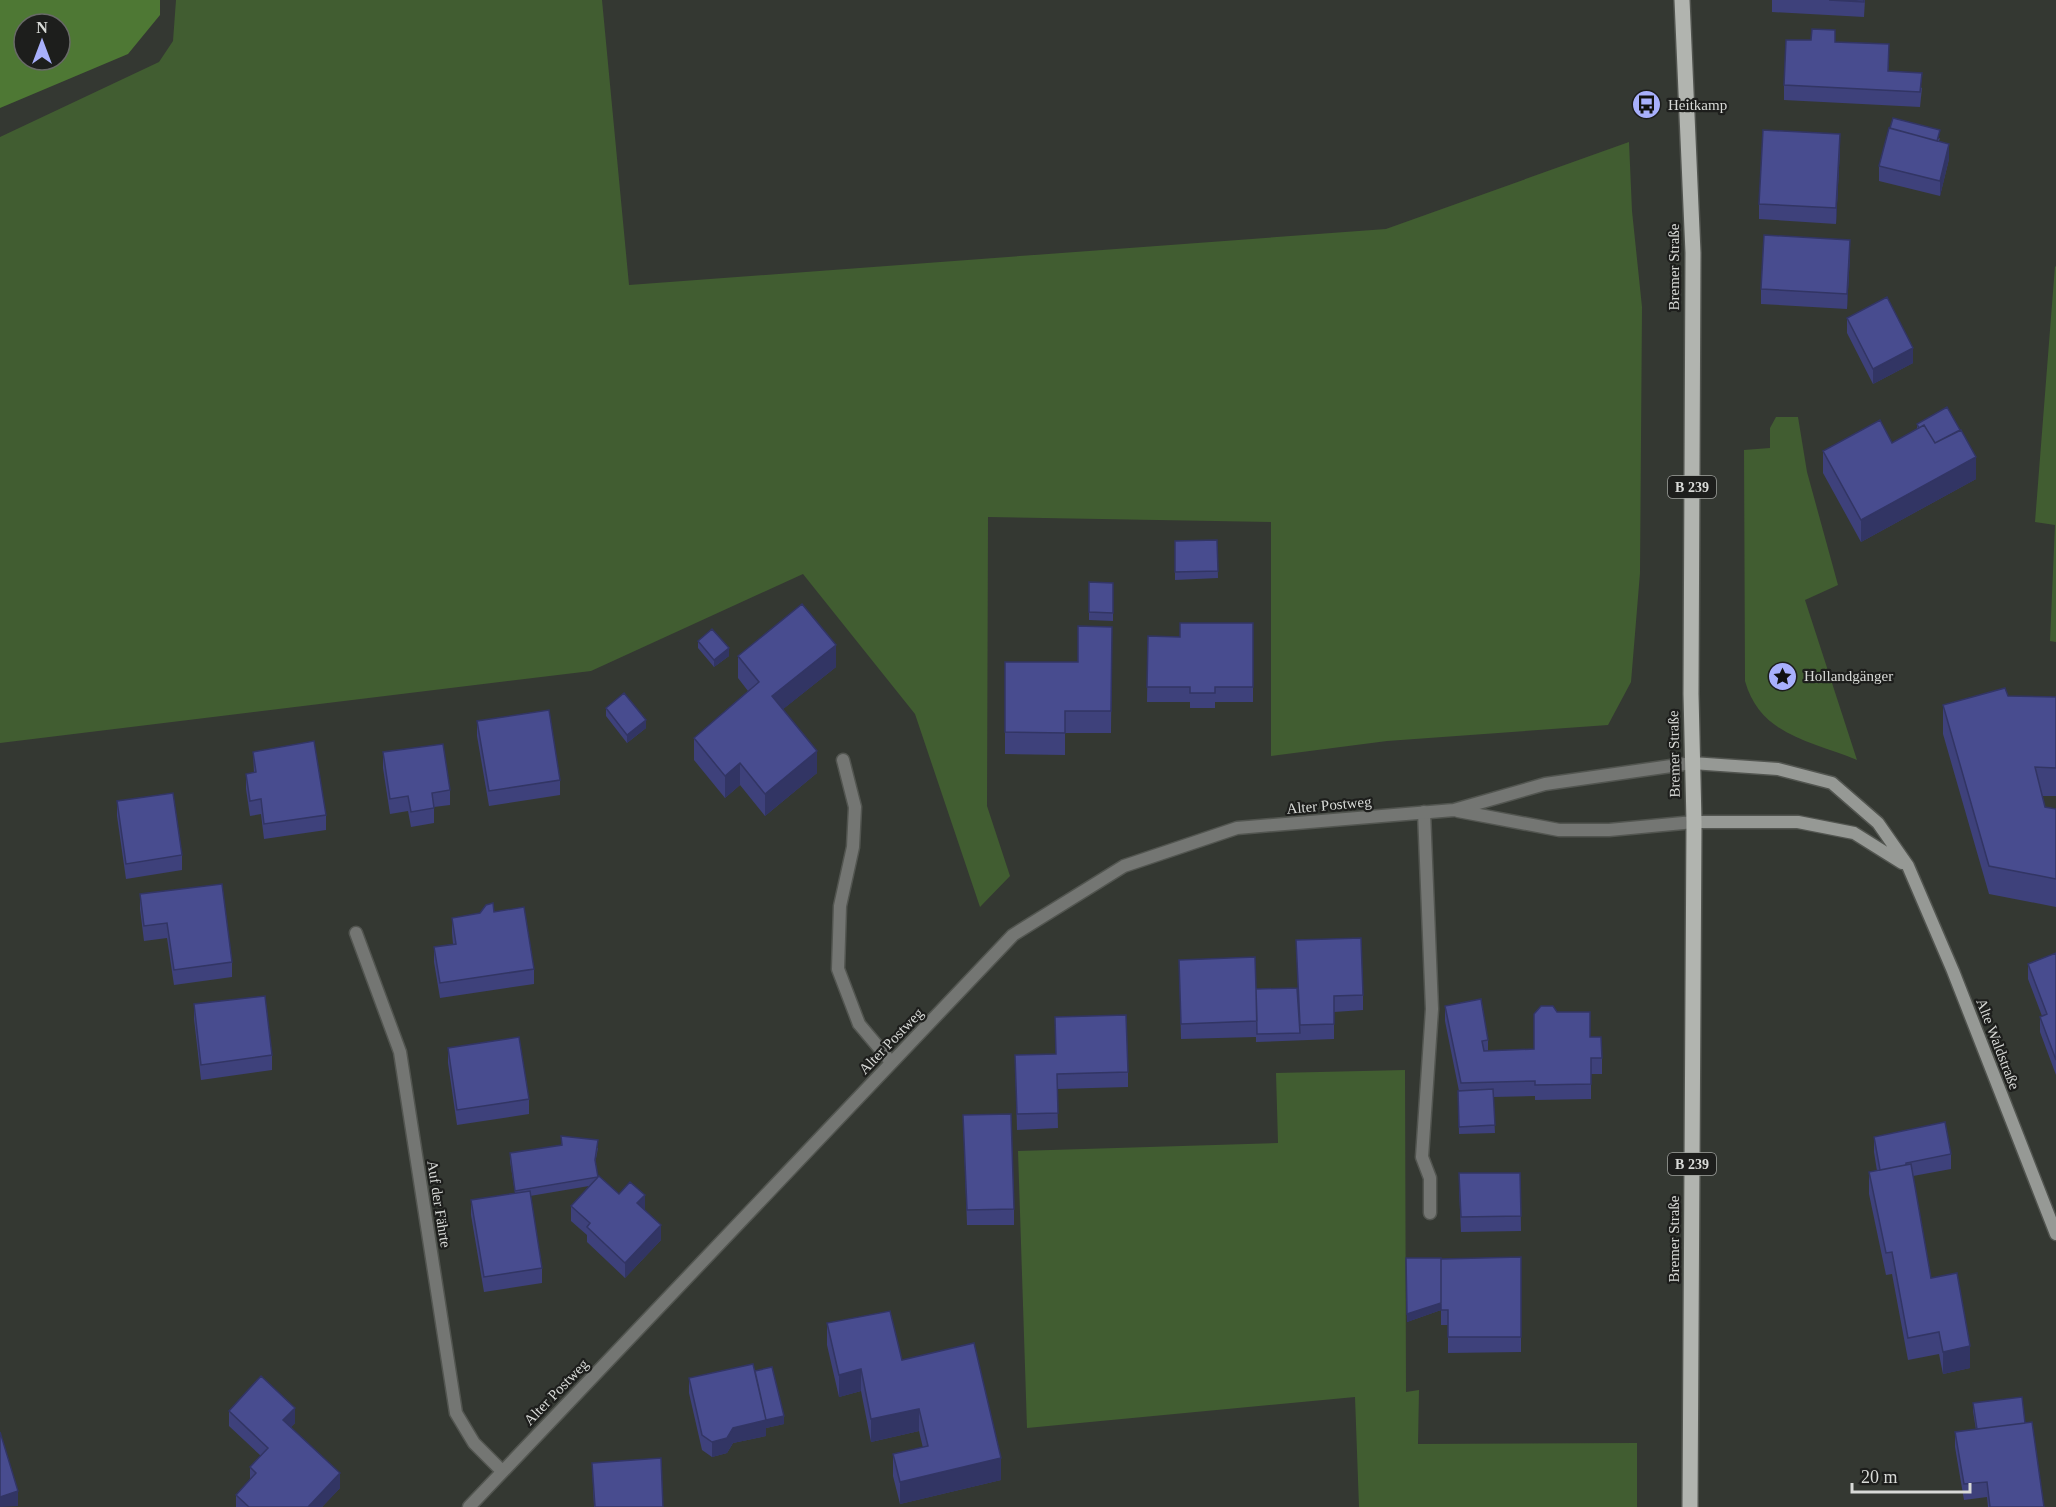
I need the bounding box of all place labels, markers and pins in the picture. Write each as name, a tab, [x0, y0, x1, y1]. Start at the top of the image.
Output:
bus stop icon: Heitkamp	[1631, 89, 1663, 121]
place label: Heitkamp	[1668, 97, 1727, 113]
place icon: Hollandgänger	[1767, 660, 1799, 692]
place label: Hollandgänger	[1804, 668, 1893, 684]

